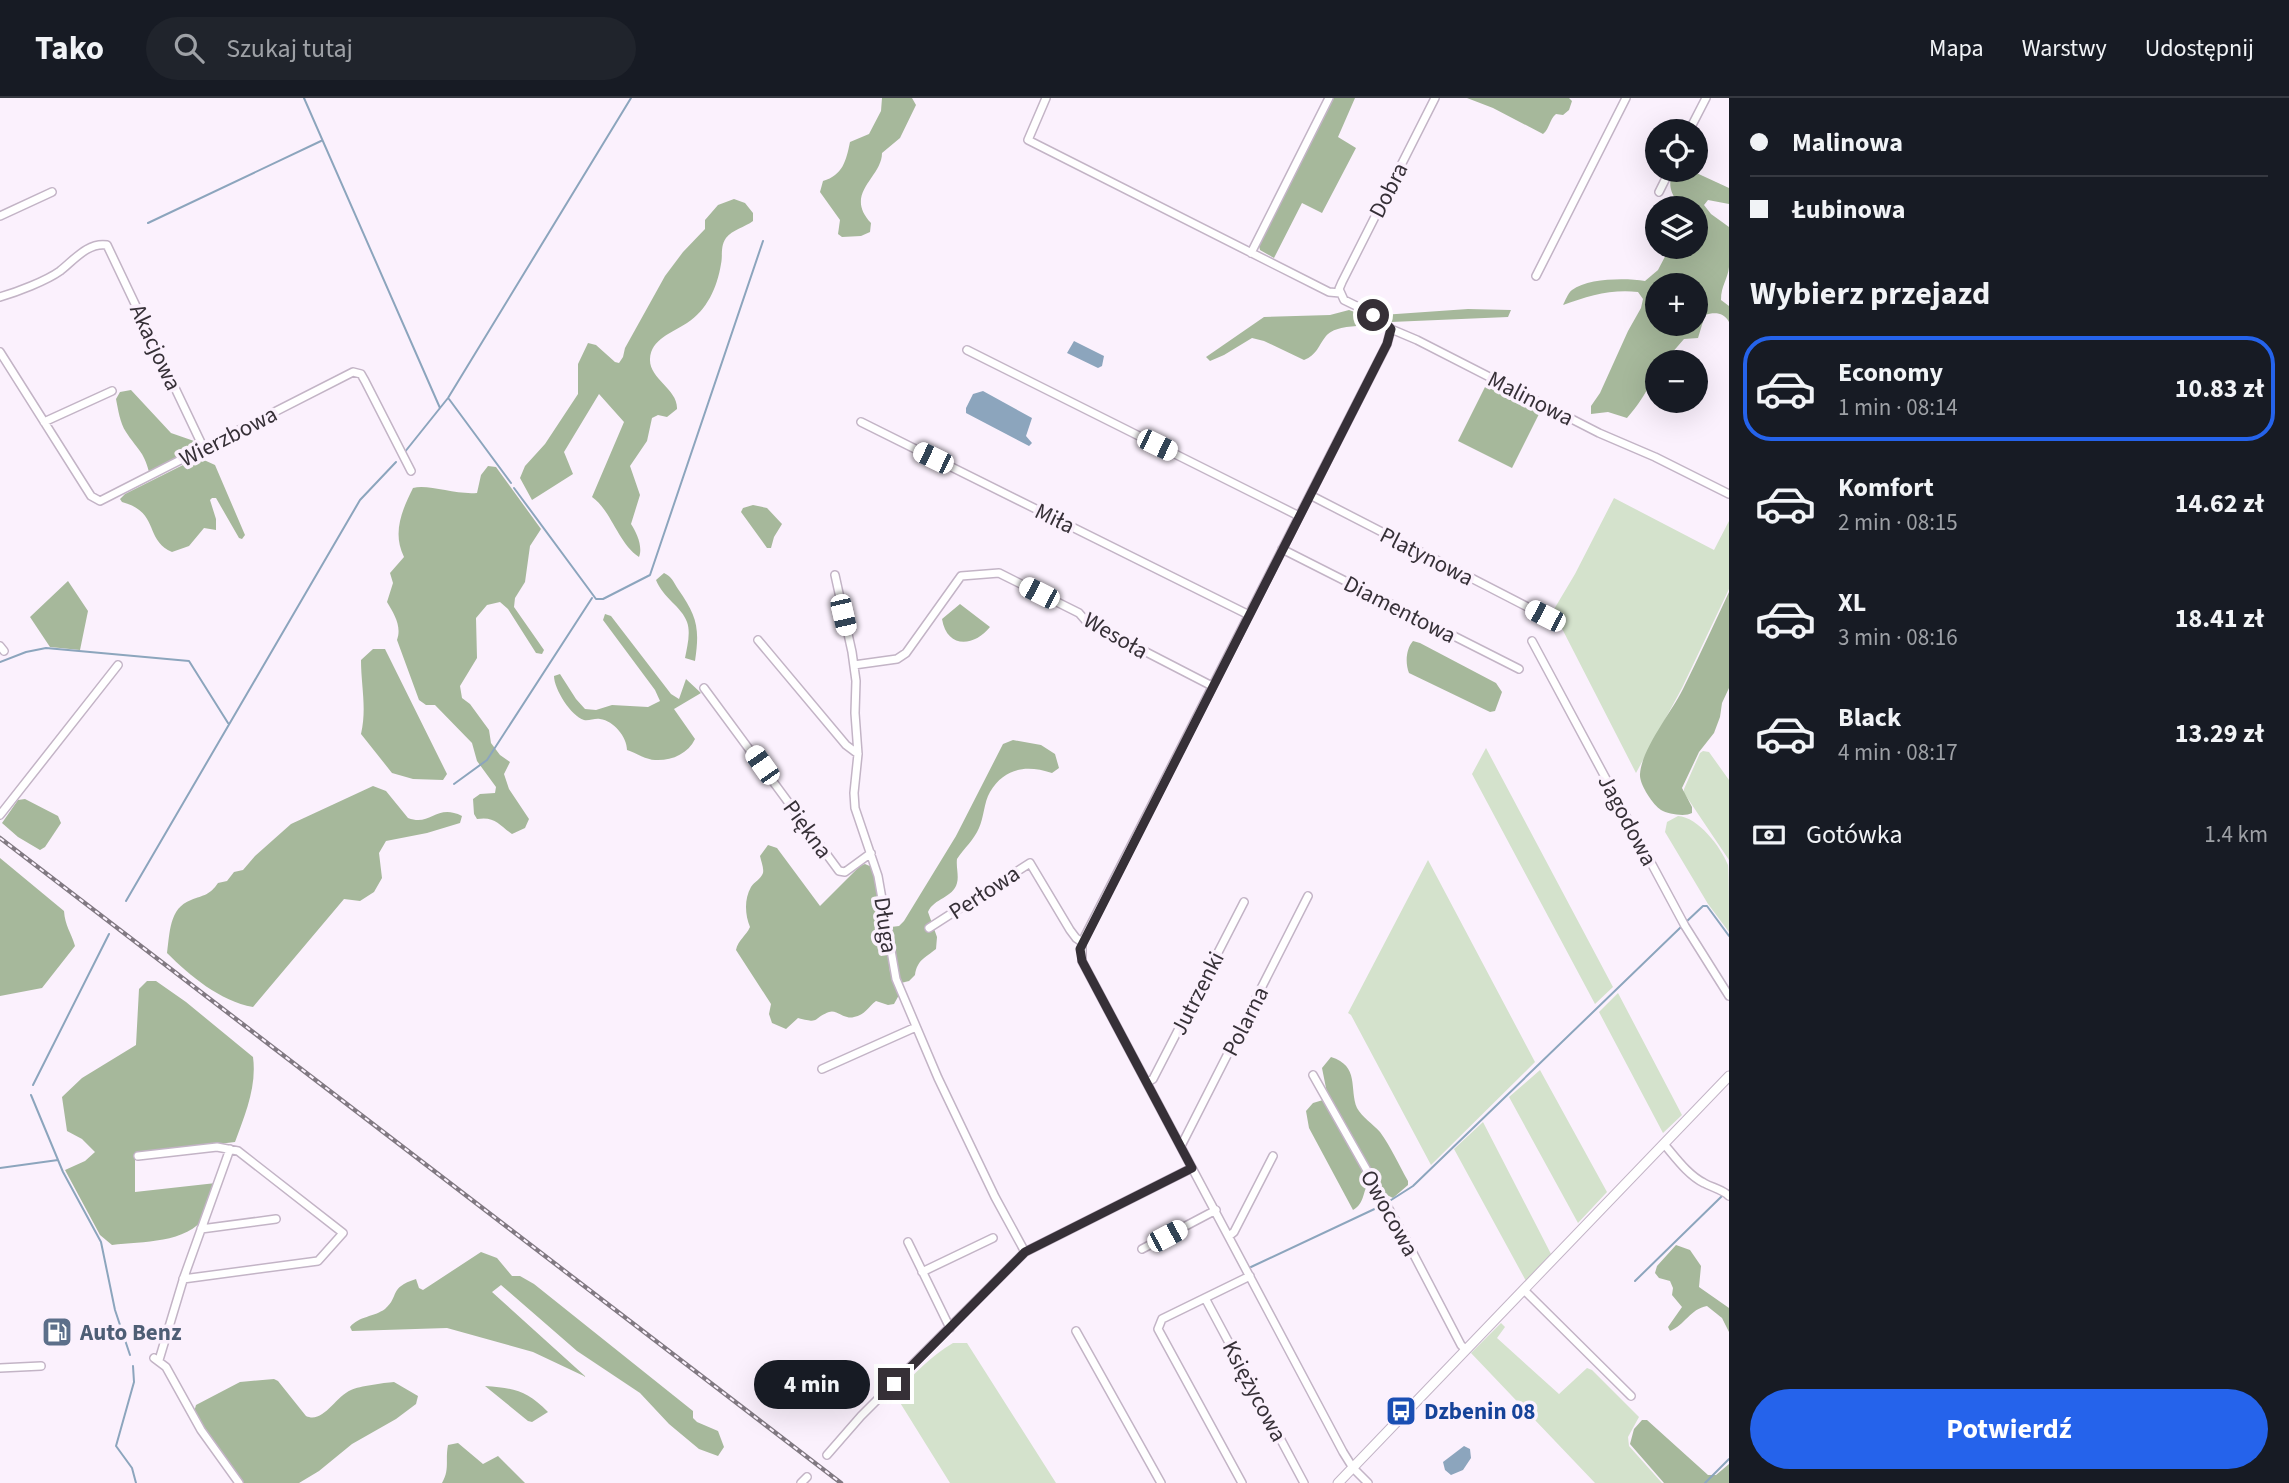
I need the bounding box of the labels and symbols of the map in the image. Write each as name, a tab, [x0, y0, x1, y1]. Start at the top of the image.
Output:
street label: Dobra	[1360, 157, 1416, 224]
street label: Akacjowa	[121, 299, 190, 396]
route start	[1357, 299, 1389, 331]
street label: Malinowa	[1482, 363, 1580, 434]
street label: Wierzbowa	[174, 398, 283, 475]
car	[1134, 426, 1181, 464]
car	[910, 439, 957, 477]
street label: Miła	[1029, 495, 1080, 542]
street label: Platynowa	[1374, 519, 1480, 594]
street label: Diamentowa	[1338, 567, 1462, 652]
car	[1016, 574, 1063, 612]
car	[829, 592, 858, 638]
car	[1522, 597, 1569, 635]
street label: Wesoła	[1077, 604, 1154, 667]
car	[742, 742, 783, 788]
street label: Jagodowa	[1590, 769, 1665, 872]
street label: Piękna	[775, 793, 840, 866]
street label: Perłowa	[942, 857, 1026, 928]
street label: Długa	[865, 895, 906, 955]
street label: Jutrzenki	[1162, 946, 1233, 1041]
street label: Polarna	[1214, 981, 1277, 1062]
street label: Owocowa	[1352, 1164, 1427, 1263]
car	[1144, 1217, 1191, 1255]
fuel station icon: Auto Benz	[40, 1315, 74, 1349]
place label: Auto Benz	[79, 1316, 182, 1349]
street label: Księżycowa	[1214, 1335, 1295, 1448]
callout: 4 min	[754, 1360, 870, 1408]
route end	[878, 1368, 910, 1400]
bus stop icon: Dzbenin 08	[1384, 1394, 1418, 1428]
place label: Dzbenin 08	[1424, 1395, 1535, 1428]

